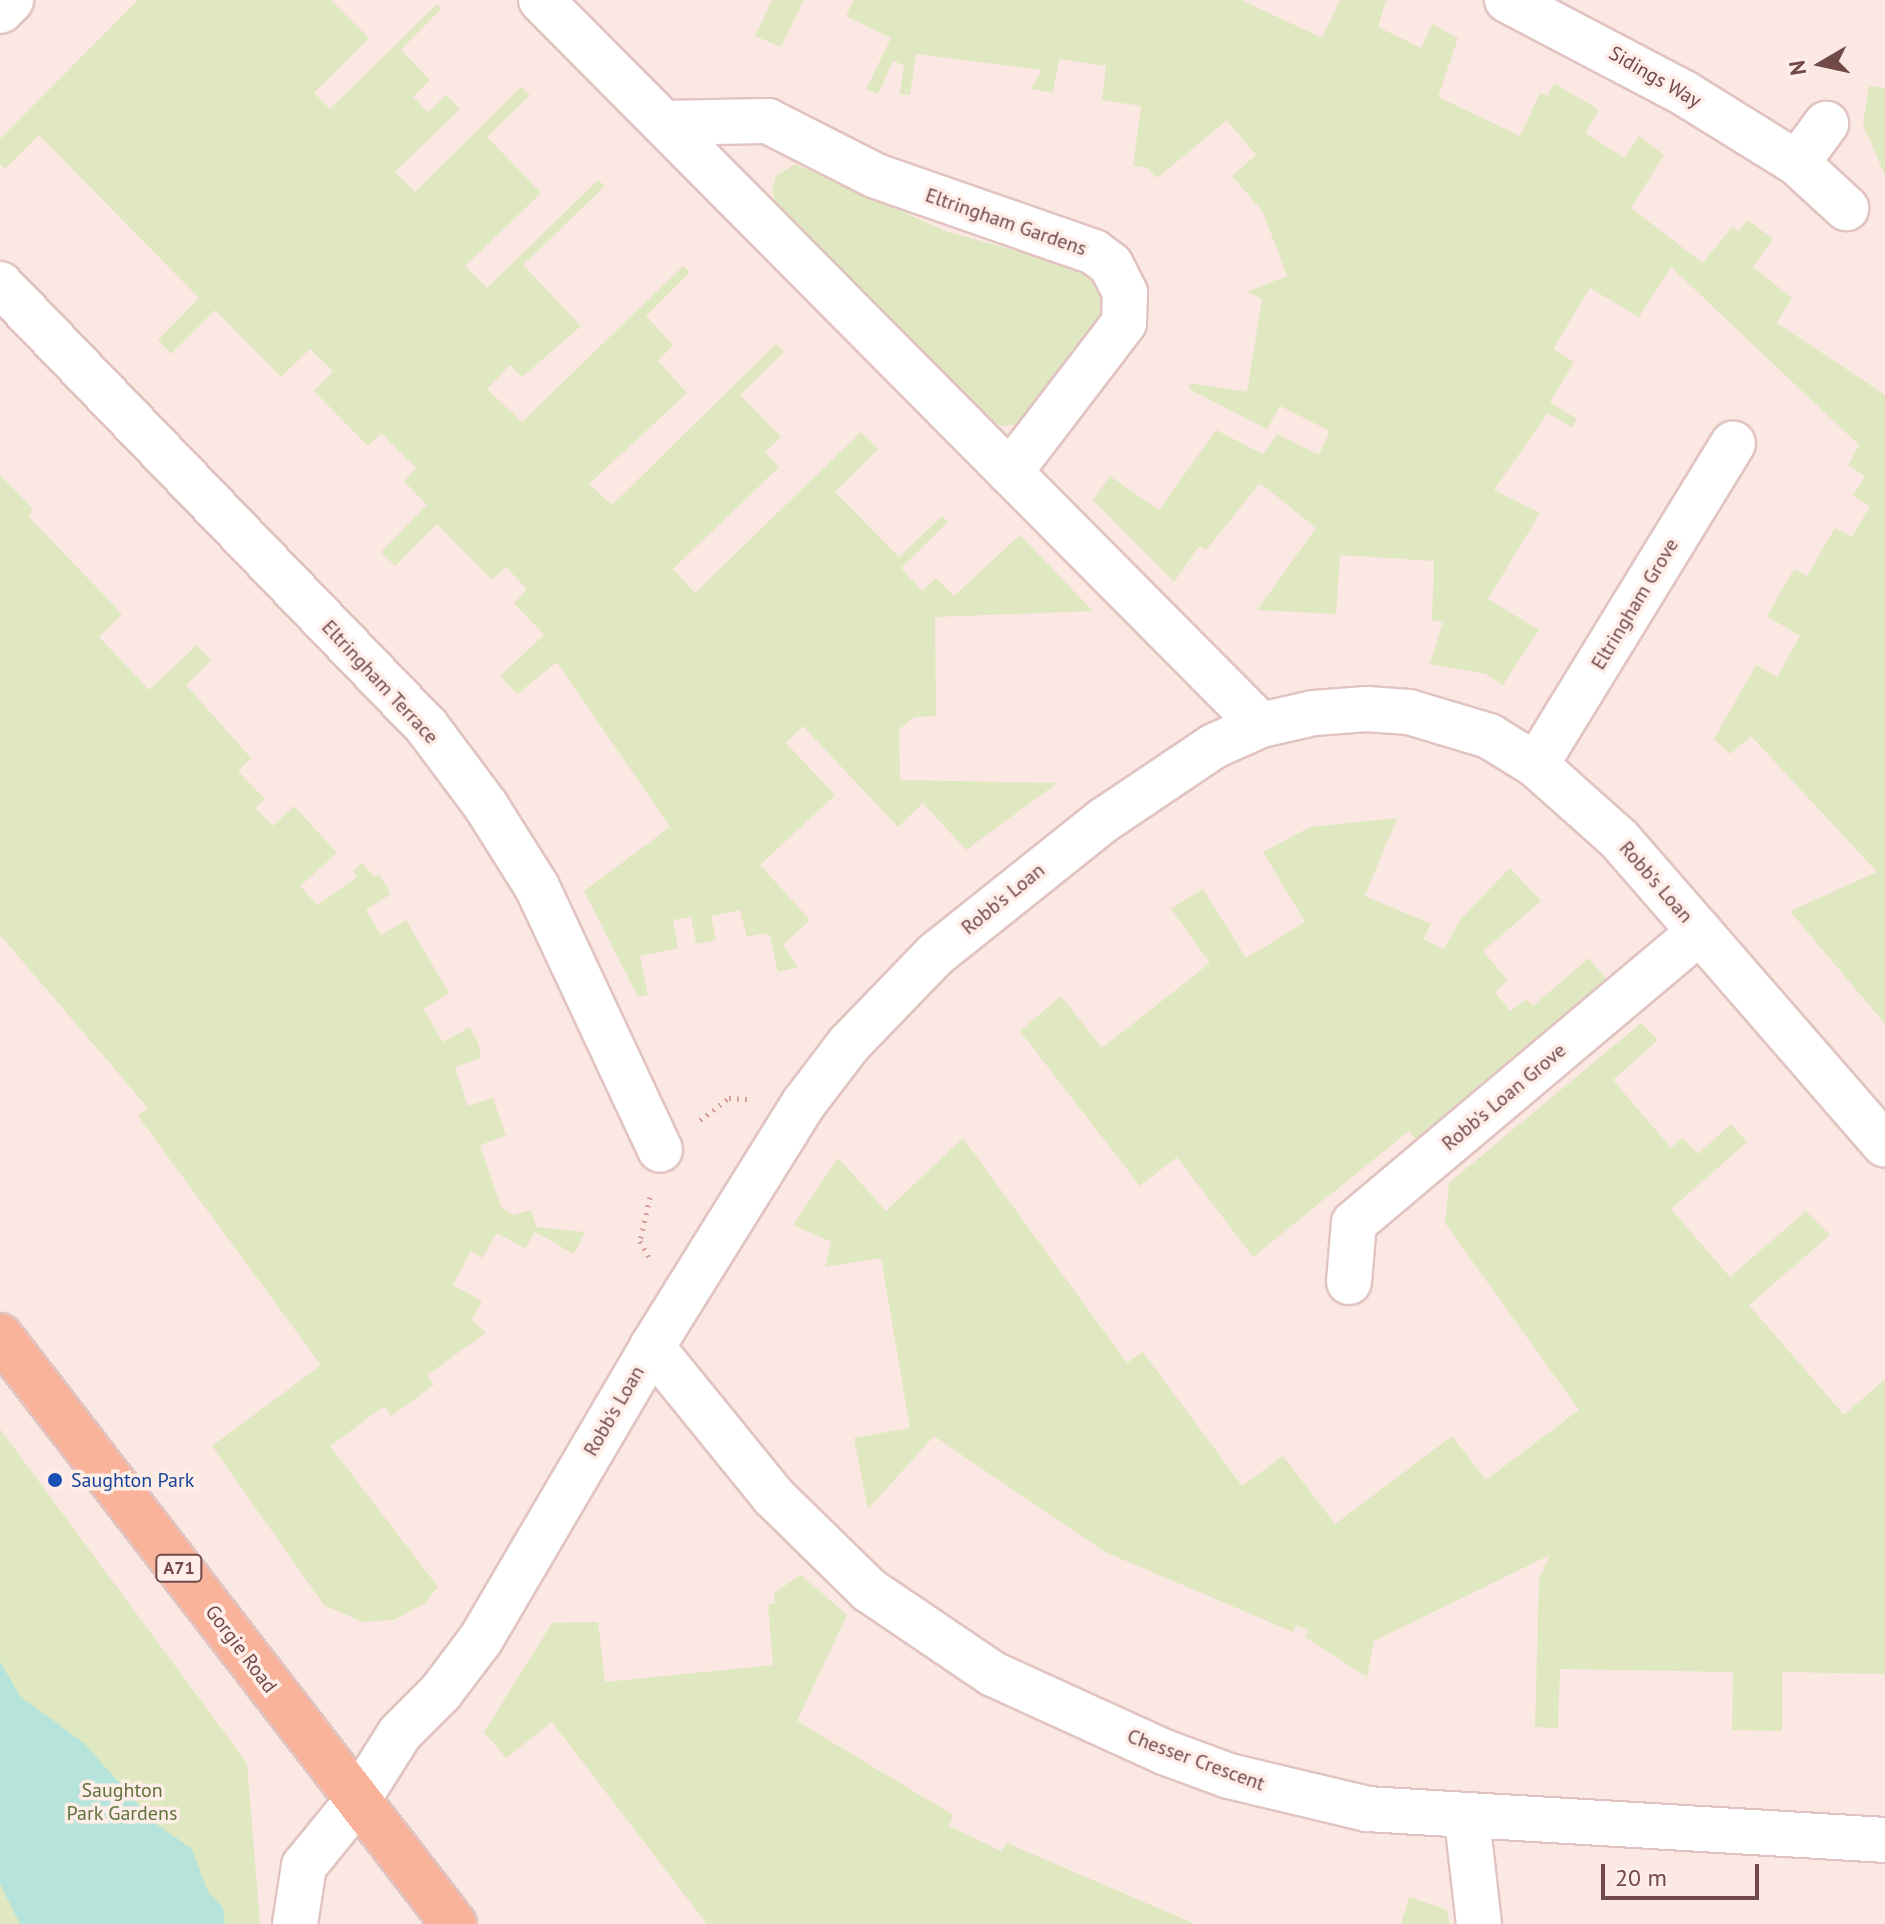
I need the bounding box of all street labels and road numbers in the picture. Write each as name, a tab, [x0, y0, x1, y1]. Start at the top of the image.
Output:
street label: Sidings Way	[1605, 41, 1705, 113]
street label: Eltringham Gardens	[922, 183, 1090, 261]
street label: Eltringham Grove	[1586, 534, 1684, 674]
street label: Eltringham Terrace	[316, 615, 444, 749]
street label: Robb's Loan	[1614, 836, 1698, 928]
street label: Robb's Loan	[957, 858, 1049, 940]
street label: Robb's Loan Grove	[1437, 1038, 1571, 1156]
street label: Robb's Loan	[579, 1362, 649, 1460]
road number: A71	[155, 1554, 203, 1582]
street label: Gorgie Road	[200, 1600, 282, 1698]
street label: Chesser Crescent	[1124, 1724, 1268, 1796]

